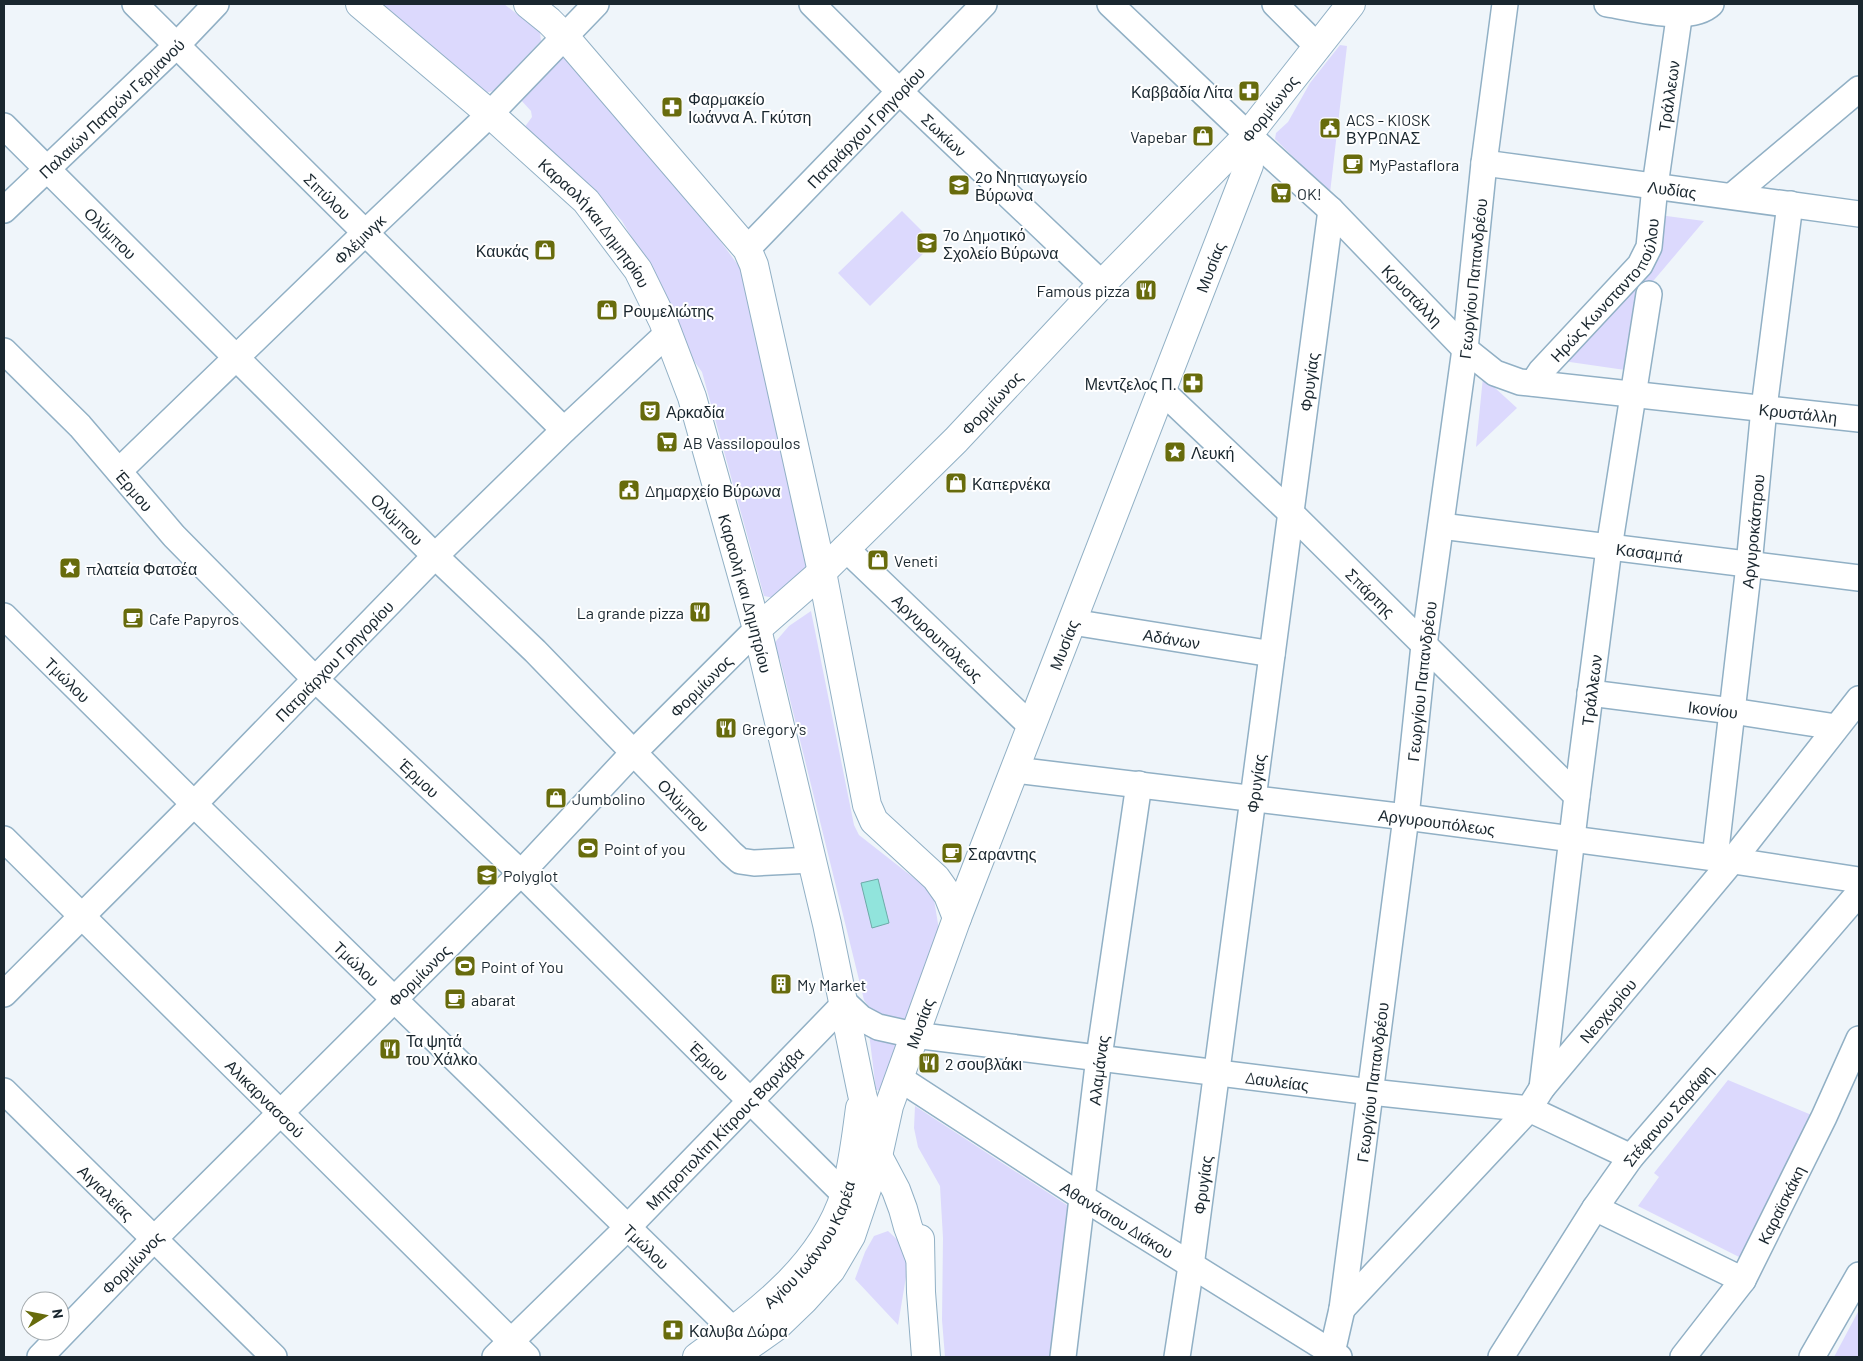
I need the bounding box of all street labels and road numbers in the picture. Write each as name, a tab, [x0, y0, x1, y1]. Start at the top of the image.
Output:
street label: Παλαιών Πατρών Γερμανού	[34, 34, 188, 182]
street label: Τράλλεων	[1653, 59, 1682, 133]
street label: Πατριάρχου Γρηγορίου	[802, 62, 928, 191]
street label: Φορμίωνος	[1237, 71, 1302, 146]
street label: Σωκίων	[918, 109, 971, 160]
street label: Καραολή και Δημητρίου	[535, 154, 654, 290]
street label: Σιπύλου	[301, 168, 355, 223]
street label: Λυδίας	[1647, 176, 1698, 201]
street label: Γεωργίου Παπανδρέου	[1454, 197, 1490, 360]
street label: Ολύμπου	[81, 203, 141, 263]
street label: Φλέμινγκ	[329, 209, 390, 268]
street label: Ηρώς Κωνσταντοπούλου	[1546, 217, 1661, 365]
street label: Μυσίας	[1191, 239, 1228, 295]
street label: Κρυστάλλη	[1379, 260, 1447, 330]
street label: Φρυγίας	[1295, 351, 1322, 412]
street label: Φορμίωνος	[957, 366, 1026, 438]
street label: Κρυστάλλη	[1758, 399, 1838, 426]
street label: Έρμου	[111, 465, 158, 514]
street label: Αργυροκάστρου	[1737, 473, 1767, 589]
street label: Ολύμπου	[368, 489, 428, 549]
street label: Καραολή και Δημητρίου	[716, 512, 777, 675]
street label: Κασαμπά	[1615, 538, 1684, 566]
street label: Σπάρτης	[1342, 564, 1400, 621]
street label: Αργυρουπόλεως	[889, 590, 987, 685]
street label: Πατριάρχου Γρηγορίου	[271, 596, 397, 725]
street label: Γεωργίου Παπανδρέου	[1402, 600, 1439, 762]
street label: Μυσίας	[1045, 616, 1082, 672]
street label: Αδάνων	[1142, 624, 1202, 652]
street label: Φορμίωνος	[665, 650, 736, 721]
street label: Τμώλου	[41, 653, 95, 706]
street label: Τράλλεων	[1577, 653, 1605, 727]
street label: Ικονίου	[1687, 696, 1739, 721]
street label: Φρυγίας	[1242, 752, 1268, 814]
street label: Έρμου	[395, 753, 444, 801]
street label: Ολύμπου	[655, 775, 714, 835]
street label: Αργυρουπόλεως	[1377, 804, 1497, 838]
street label: Τμώλου	[330, 937, 384, 989]
street label: Φορμίωνος	[384, 940, 454, 1010]
street label: Νεοχωρίου	[1575, 974, 1639, 1046]
street label: Μυσίας	[901, 995, 937, 1051]
street label: Γεωργίου Παπανδρέου	[1352, 1001, 1391, 1163]
street label: Αλαμάνας	[1084, 1033, 1112, 1106]
street label: Έρμου	[685, 1036, 733, 1084]
street label: Μητροπολίτη Κίτρους Βαρνάβα	[641, 1043, 807, 1213]
street label: Αλικαρνασσού	[222, 1055, 309, 1141]
street label: Στέφανου Σαράφη	[1618, 1060, 1716, 1169]
street label: Δαυλείας	[1244, 1067, 1310, 1094]
street label: Φρυγίας	[1188, 1154, 1215, 1215]
street label: Αιγιαλείας	[75, 1160, 139, 1224]
street label: Καραϊσκάκη	[1753, 1162, 1808, 1247]
street label: Αθανάσιου Διάκου	[1058, 1177, 1177, 1261]
street label: Αγίου Ιωάννου Καρέα	[759, 1179, 858, 1311]
street label: Τμώλου	[620, 1220, 674, 1272]
street label: Φορμίωνος	[97, 1226, 167, 1298]

